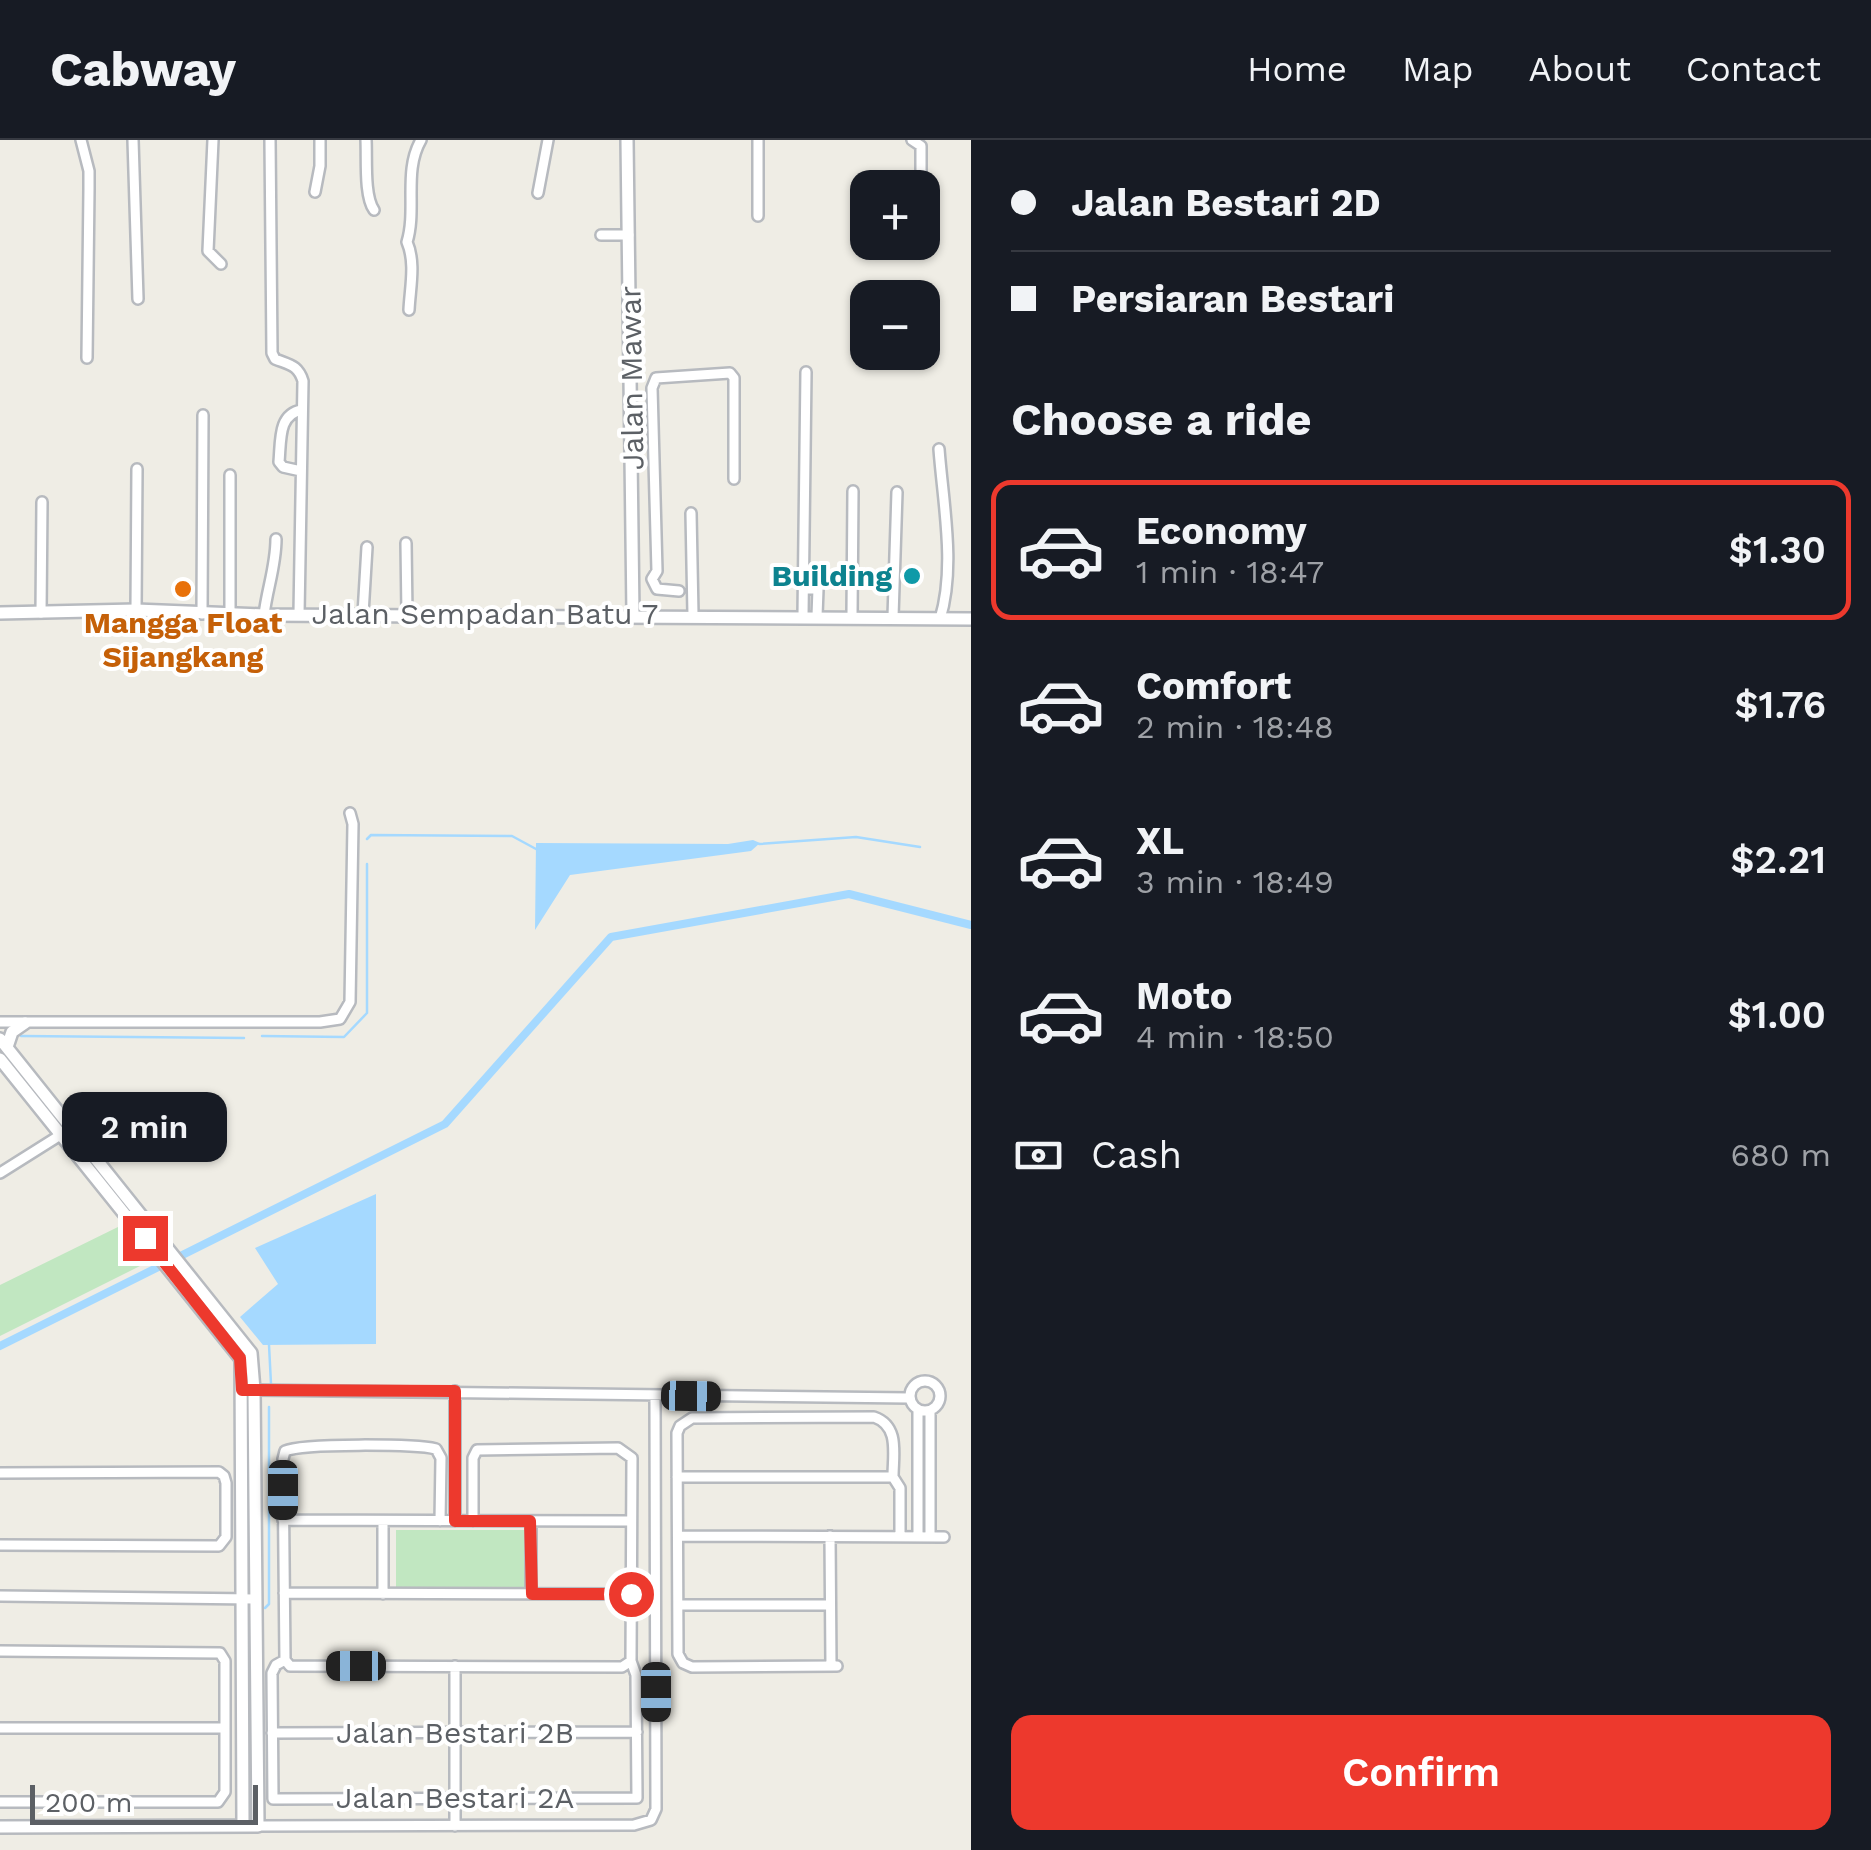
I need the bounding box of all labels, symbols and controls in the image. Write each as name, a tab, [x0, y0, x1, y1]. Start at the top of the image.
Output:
text: Cabway	[50, 41, 236, 98]
text: Home	[1247, 48, 1347, 90]
text: Map	[1402, 48, 1474, 90]
text: About	[1529, 48, 1631, 90]
text: Contact	[1686, 48, 1821, 90]
map controls	[850, 170, 940, 370]
button: +	[850, 170, 940, 260]
text: Jalan Bestari 2D	[1071, 181, 1381, 225]
text: Persiaran Bestari	[1071, 277, 1394, 321]
button: −	[850, 280, 940, 370]
street label: Jalan Mawar	[612, 285, 651, 471]
text: Choose a ride	[1011, 393, 1311, 446]
icon: car	[1016, 505, 1106, 595]
text: Economy	[1136, 509, 1307, 553]
text: $1.30	[1729, 528, 1826, 572]
text: 1 min · 18:47	[1136, 553, 1324, 591]
place label: Building	[771, 558, 892, 593]
marker: Building	[901, 565, 923, 587]
marker: Mangga Float Sijangkang	[172, 578, 194, 600]
street label: Jalan Sempadan Batu 7	[312, 596, 658, 631]
place label: Mangga Float Sijangkang	[84, 605, 282, 674]
icon: car	[1016, 660, 1106, 750]
text: Comfort	[1136, 664, 1291, 708]
text: $1.76	[1735, 683, 1826, 727]
text: 2 min · 18:48	[1136, 708, 1334, 746]
icon: car	[1016, 815, 1106, 905]
text: XL	[1136, 819, 1184, 863]
text: $2.21	[1731, 838, 1826, 882]
text: 3 min · 18:49	[1136, 863, 1334, 901]
icon: car	[1016, 970, 1106, 1060]
text: Moto	[1136, 974, 1232, 1018]
text: $1.00	[1728, 993, 1826, 1037]
text: 4 min · 18:50	[1136, 1018, 1334, 1056]
callout: 2 min	[62, 1093, 228, 1163]
text: 2 min	[101, 1108, 188, 1146]
icon: cash	[1011, 1128, 1066, 1183]
text: Cash	[1091, 1133, 1182, 1177]
text: 680 m	[1731, 1136, 1831, 1174]
route end	[123, 1216, 168, 1261]
car	[661, 1380, 721, 1412]
car	[268, 1460, 298, 1520]
route start	[609, 1572, 654, 1617]
car	[326, 1651, 386, 1681]
car	[641, 1662, 671, 1722]
street label: Jalan Bestari 2B	[336, 1715, 574, 1750]
button: Confirm	[1011, 1715, 1831, 1830]
scale bar	[30, 1780, 258, 1824]
street label: Jalan Bestari 2A	[336, 1780, 574, 1815]
text: 200 m	[45, 1786, 132, 1819]

